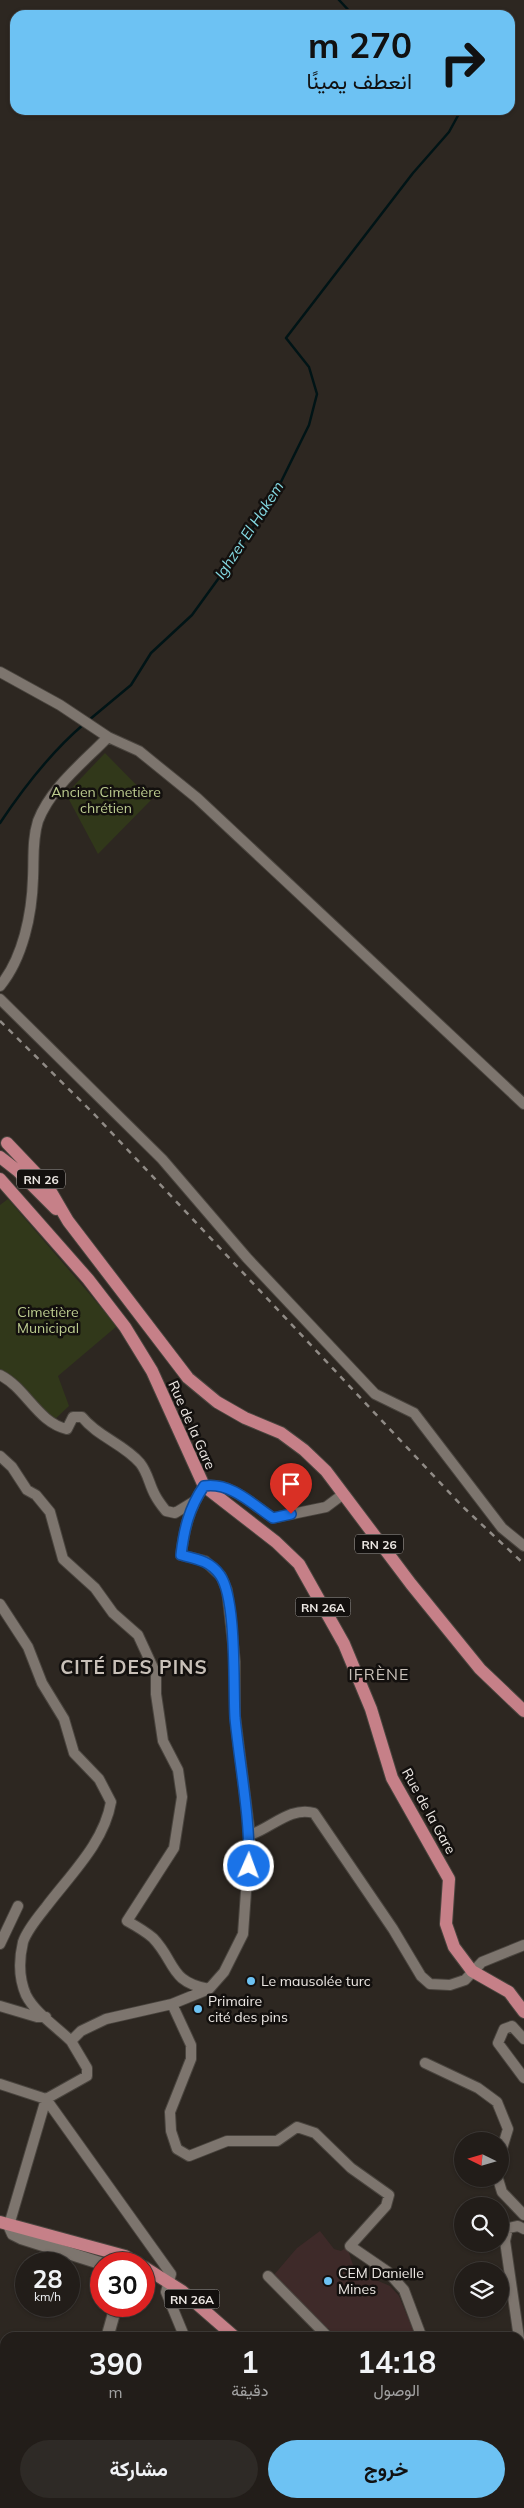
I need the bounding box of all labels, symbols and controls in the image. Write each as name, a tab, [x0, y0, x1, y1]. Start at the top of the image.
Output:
text: 270 m	[308, 23, 412, 67]
icon: right	[430, 30, 495, 95]
text: انعطف يمينًا	[306, 67, 412, 95]
water label: Ighzer El Hakem	[210, 478, 288, 582]
park label: Ancien Cimetière chrétien	[51, 783, 161, 817]
road number: RN 26	[17, 1170, 65, 1188]
park label: Cimetière Municipal	[17, 1303, 79, 1337]
street label: Rue de la Gare	[164, 1378, 220, 1472]
pin	[270, 1463, 312, 1514]
icon: arrive	[277, 1470, 305, 1498]
road number: RN 26	[355, 1535, 403, 1554]
road number: RN 26A	[296, 1598, 350, 1616]
district label: CITÉ DES PINS	[60, 1655, 208, 1679]
district label: IFRÈNE	[349, 1664, 409, 1684]
street label: Rue de la Gare	[398, 1765, 460, 1857]
position arrow	[222, 1839, 274, 1891]
place label: Le mausolée turc	[261, 1972, 371, 1990]
marker: Le mausolée turc	[245, 1975, 257, 1987]
place label: Primaire cité des pins	[208, 1992, 288, 2026]
marker: Primaire cité des pins	[192, 2003, 204, 2015]
north arrow	[454, 2132, 509, 2188]
map controls	[454, 2132, 509, 2317]
button: search	[454, 2197, 509, 2252]
speed limit sign: 30	[90, 2252, 155, 2317]
button: layers	[454, 2262, 509, 2317]
text: 28	[32, 2263, 63, 2294]
place label: CEM Danielle Mines	[338, 2264, 424, 2298]
marker: CEM Danielle Mines	[322, 2275, 334, 2287]
text: km/h	[34, 2289, 61, 2304]
road number: RN 26A	[164, 2290, 220, 2308]
text: 1	[241, 2343, 259, 2381]
text: 14:18	[357, 2343, 436, 2381]
text: 390	[89, 2345, 143, 2383]
text: دقيقة	[231, 2380, 268, 2400]
text: الوصول	[374, 2380, 420, 2400]
text: m	[109, 2382, 123, 2402]
button: مشاركة	[20, 2440, 258, 2498]
button: خروج	[268, 2440, 505, 2498]

